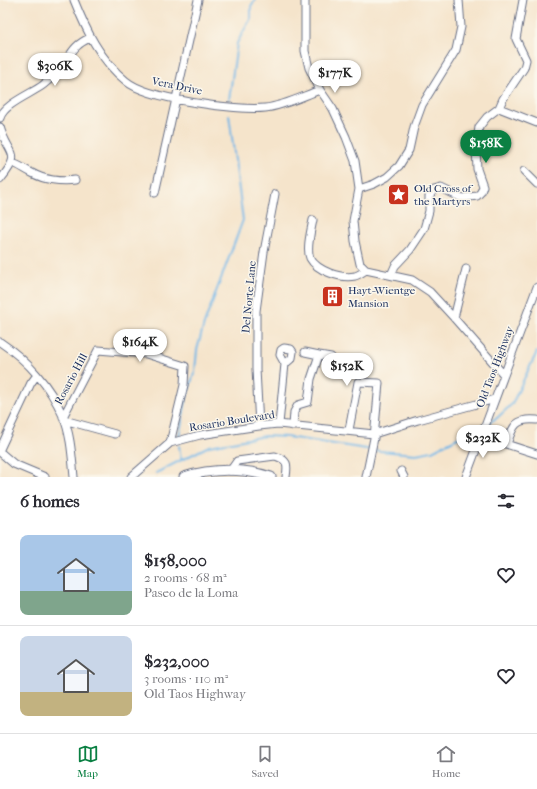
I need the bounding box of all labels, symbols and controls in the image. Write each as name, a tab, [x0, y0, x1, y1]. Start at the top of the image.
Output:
pin: $306K	[27, 53, 83, 87]
text: $306K	[37, 58, 73, 73]
pin: $177K	[307, 60, 363, 94]
text: $177K	[318, 65, 352, 80]
street label: Vera Drive	[150, 74, 204, 98]
pin: $158K	[458, 130, 514, 164]
text: $158K	[469, 135, 503, 150]
place icon: Old Cross of the Martyrs	[385, 181, 411, 207]
place label: Old Cross of the Martyrs	[414, 182, 474, 208]
street label: Del Norte Lane	[239, 260, 259, 334]
building icon: Hayt-Wientge Mansion	[320, 283, 346, 309]
place label: Hayt-Wientge Mansion	[348, 284, 416, 310]
street label: Old Taos Highway	[473, 323, 517, 410]
pin: $164K	[112, 329, 168, 363]
text: $164K	[122, 334, 158, 349]
street label: Rosario Hill	[52, 351, 90, 407]
pin: $152K	[319, 353, 375, 387]
text: $152K	[330, 358, 364, 373]
street label: Rosario Boulevard	[188, 408, 277, 434]
pin: $232K	[455, 425, 511, 459]
text: $232K	[465, 430, 501, 445]
icon: filters	[495, 490, 517, 512]
text: 6 homes	[20, 491, 80, 511]
text: $158,000	[144, 550, 207, 570]
icon: home	[52, 551, 100, 599]
icon: heart	[495, 564, 517, 586]
text: 2 rooms · 68 m²	[144, 570, 227, 585]
text: Paseo de la Loma	[144, 585, 238, 600]
text: $232,000	[144, 651, 209, 671]
icon: home	[52, 652, 100, 700]
icon: heart	[495, 665, 517, 687]
text: 3 rooms · 110 m²	[144, 671, 228, 686]
text: Old Taos Highway	[144, 686, 246, 701]
tab: Map	[77, 743, 99, 780]
tab: Saved	[252, 743, 279, 780]
tab: Home	[432, 743, 460, 780]

